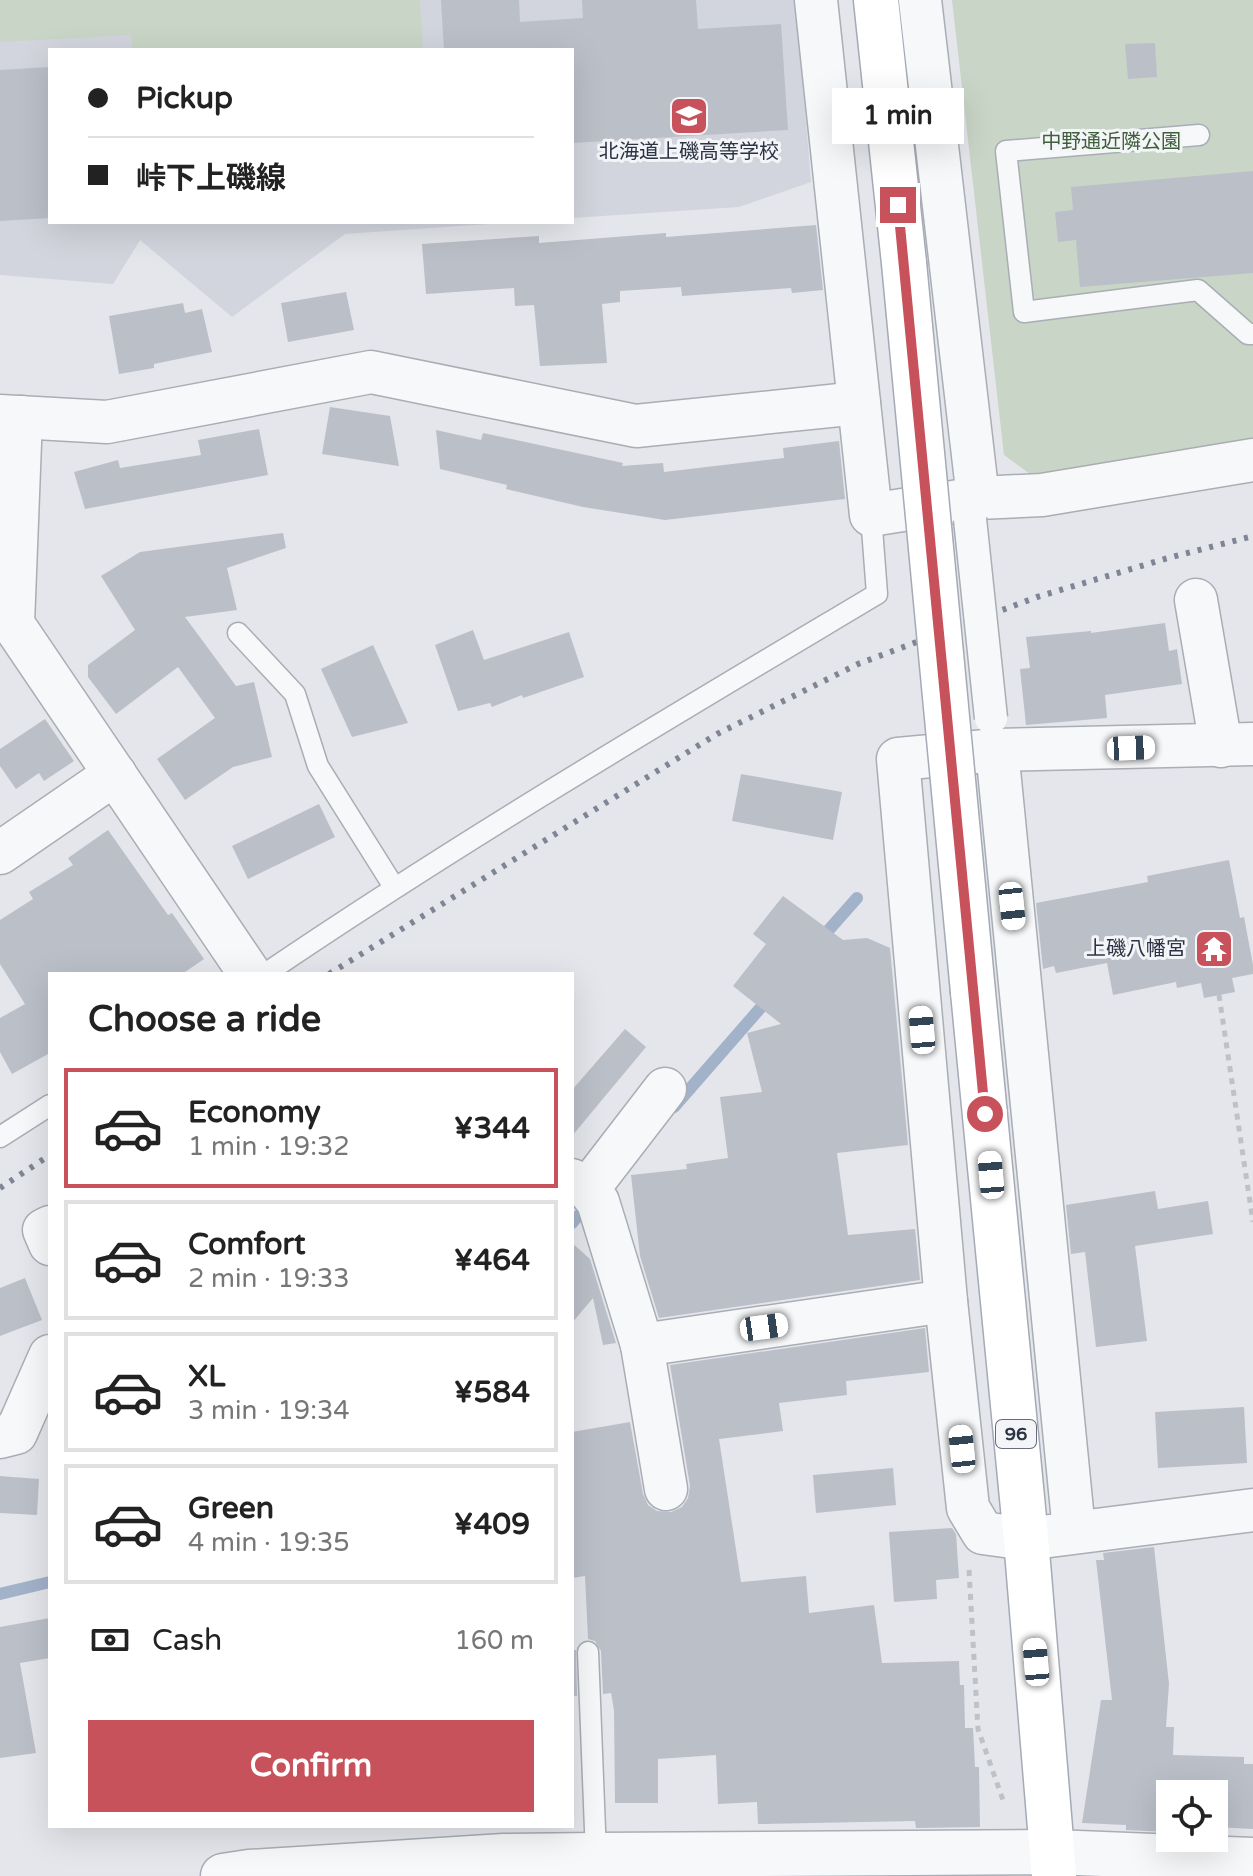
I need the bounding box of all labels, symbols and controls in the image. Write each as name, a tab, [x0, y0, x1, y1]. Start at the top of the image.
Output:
text: Pickup	[136, 80, 233, 117]
callout: 1 min	[832, 89, 964, 145]
school or university icon: 北海道上磯高等学校	[668, 95, 710, 137]
text: 1 min	[863, 100, 933, 131]
park label: 中野通近隣公園	[1041, 130, 1181, 154]
place label: 北海道上磯高等学校	[599, 140, 779, 164]
text: 峠下上磯線	[136, 160, 286, 197]
route end	[880, 187, 916, 223]
car	[1107, 735, 1155, 761]
car	[998, 881, 1026, 931]
temple icon: 上磯八幡宮	[1193, 928, 1235, 970]
place label: 上磯八幡宮	[1086, 937, 1186, 961]
text: Choose a ride	[88, 998, 321, 1041]
car	[908, 1005, 936, 1055]
icon: car	[92, 1092, 164, 1164]
text: Economy	[188, 1094, 321, 1131]
route start	[967, 1096, 1003, 1132]
text: ¥344	[454, 1110, 530, 1147]
text: 1 min · 19:32	[188, 1131, 350, 1162]
car	[977, 1150, 1005, 1200]
icon: car	[92, 1224, 164, 1296]
text: Comfort	[188, 1226, 306, 1263]
text: ¥464	[454, 1242, 530, 1279]
text: 2 min · 19:33	[188, 1263, 350, 1294]
car	[739, 1312, 789, 1342]
icon: car	[92, 1356, 164, 1428]
text: XL	[188, 1358, 225, 1395]
text: ¥584	[454, 1374, 530, 1411]
text: 3 min · 19:34	[188, 1395, 350, 1426]
road number: 96	[996, 1420, 1036, 1448]
car	[948, 1424, 976, 1474]
icon: car	[92, 1488, 164, 1560]
text: Green	[188, 1490, 274, 1527]
text: ¥409	[454, 1506, 530, 1543]
text: 4 min · 19:35	[188, 1527, 350, 1558]
icon: cash	[88, 1618, 132, 1662]
text: Cash	[152, 1622, 222, 1659]
text: 160 m	[454, 1625, 534, 1656]
car	[1022, 1637, 1050, 1687]
button: Confirm	[88, 1720, 534, 1812]
map controls	[1156, 1780, 1228, 1852]
button: locate	[1156, 1780, 1228, 1852]

